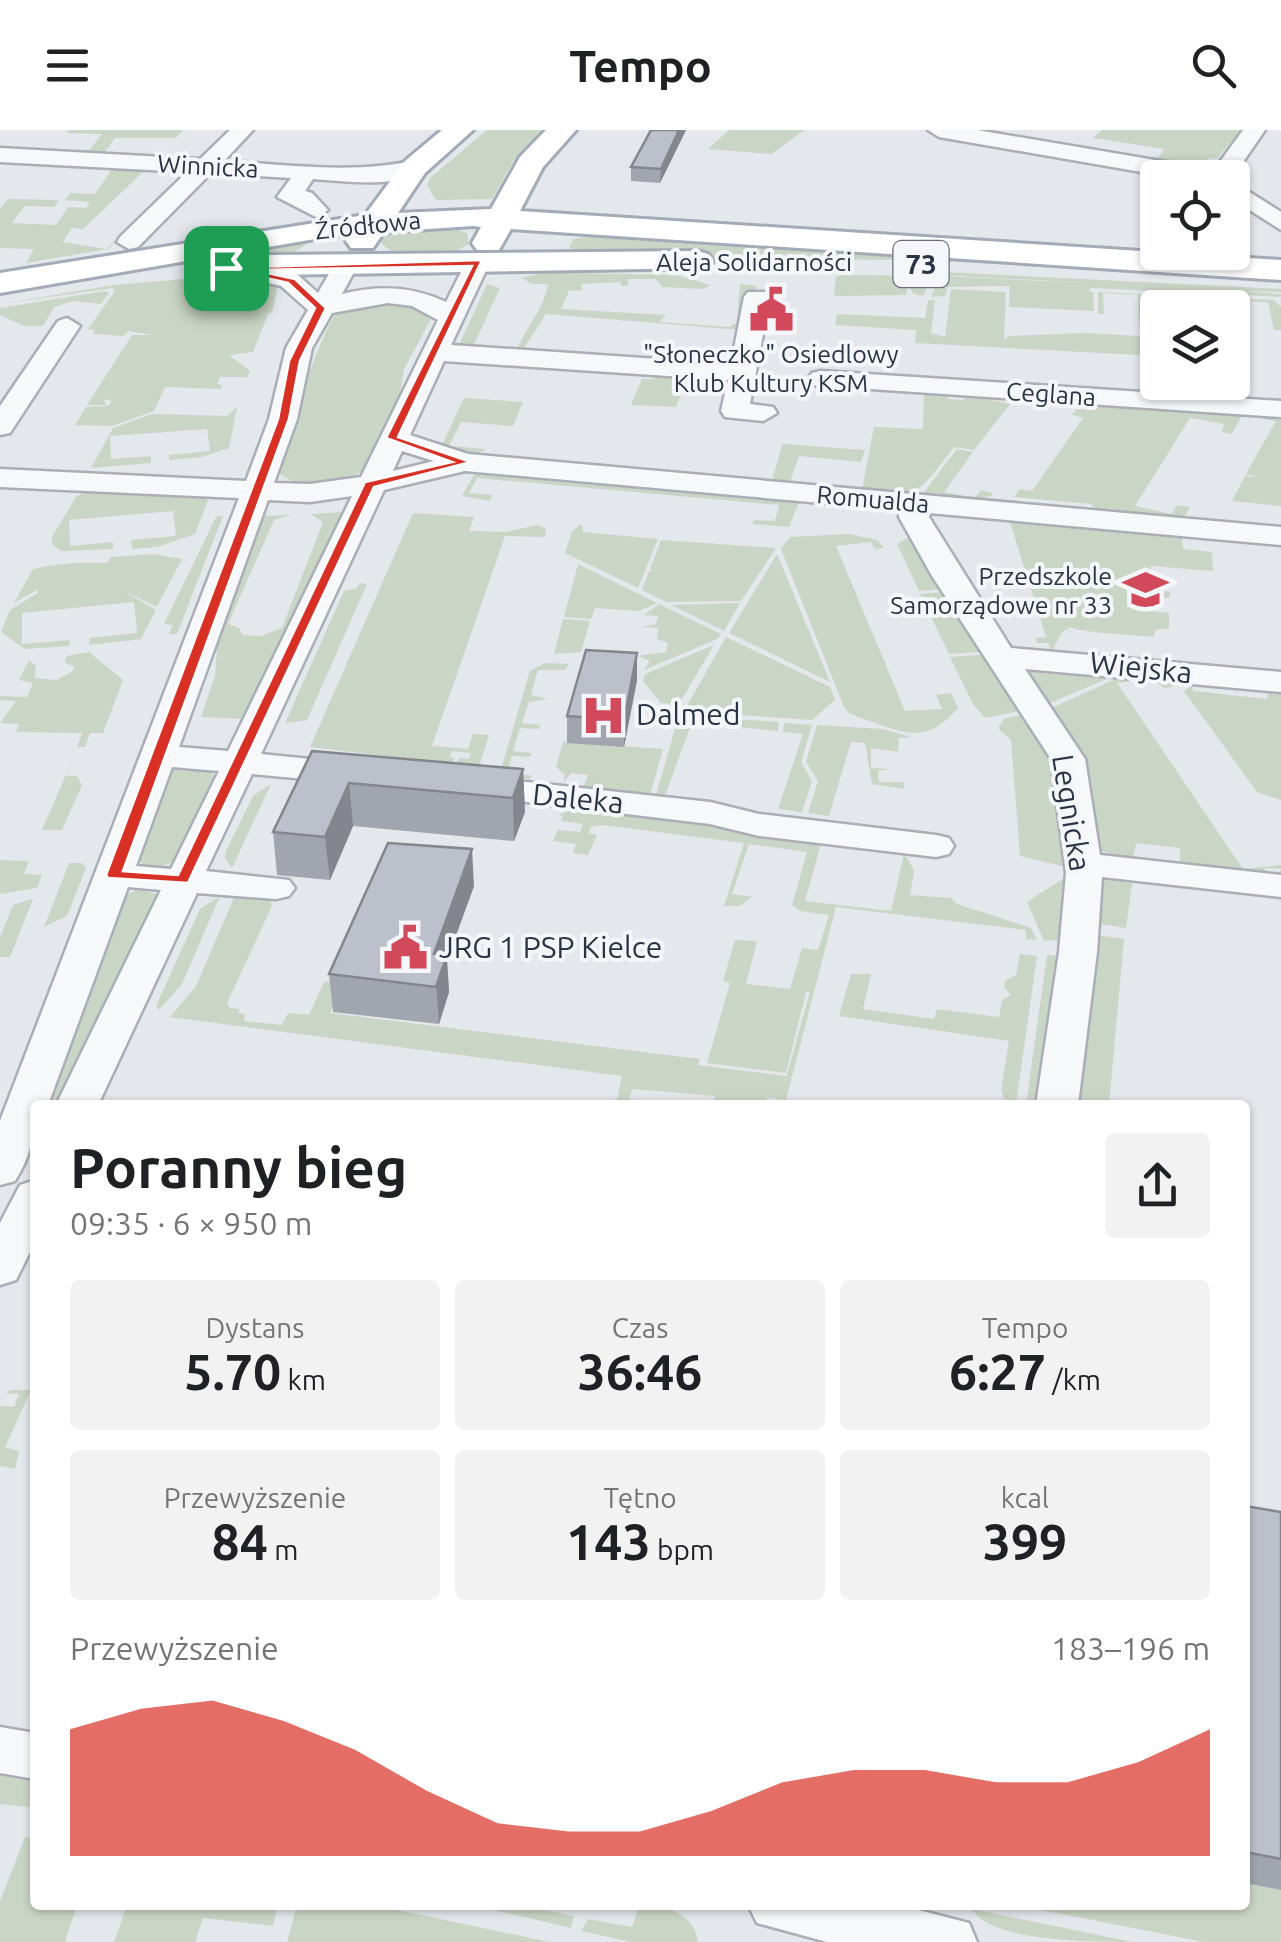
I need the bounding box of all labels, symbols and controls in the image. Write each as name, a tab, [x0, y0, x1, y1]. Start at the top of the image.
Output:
icon: menu	[40, 38, 95, 93]
icon: search	[1186, 38, 1241, 93]
text: Tempo	[569, 40, 712, 91]
street label: Winnicka	[157, 149, 259, 183]
map controls	[1140, 160, 1250, 400]
button: locate	[1140, 160, 1250, 270]
street label: Źródłowa	[314, 206, 422, 244]
pin	[184, 226, 269, 311]
icon: arrive	[199, 241, 254, 296]
road number: 73	[894, 241, 948, 287]
street label: Aleja Solidarności	[656, 248, 852, 276]
public building icon: "Słoneczko" Osiedlowy Klub Kultury KSM	[747, 286, 795, 334]
button: layers	[1140, 290, 1250, 400]
place label: "Słoneczko" Osiedlowy Klub Kultury KSM	[643, 340, 899, 397]
street label: Ceglana	[1005, 377, 1097, 411]
street label: Romualda	[816, 480, 930, 518]
place label: Przedszkole Samorządowe nr 33	[890, 562, 1112, 619]
school or university icon: Przedszkole Samorządowe nr 33	[1121, 566, 1169, 614]
street label: Wiejska	[1088, 645, 1194, 689]
hospital icon: Dalmed	[579, 691, 627, 739]
place label: Dalmed	[636, 697, 740, 731]
street label: Legnicka	[1046, 752, 1098, 874]
street label: Daleka	[531, 776, 625, 820]
public building icon: JRG 1 PSP Kielce	[382, 924, 430, 972]
place label: JRG 1 PSP Kielce	[439, 930, 662, 964]
button: share	[1105, 1133, 1210, 1238]
text: Poranny bieg	[70, 1137, 407, 1198]
text: 09:35 · 6 × 950 m	[70, 1205, 312, 1241]
text: Dystans	[206, 1312, 304, 1343]
text: Czas	[612, 1312, 668, 1343]
text: Tempo	[982, 1312, 1068, 1343]
text: 5.70	[184, 1343, 281, 1399]
text: 36:46	[577, 1343, 703, 1399]
text: 6:27	[949, 1343, 1046, 1399]
text: km	[281, 1364, 326, 1395]
text: /km	[1046, 1364, 1101, 1395]
text: Przewyższenie	[164, 1482, 346, 1513]
text: Tętno	[603, 1482, 677, 1513]
text: kcal	[1001, 1482, 1049, 1513]
text: 84	[212, 1513, 268, 1569]
text: 143	[566, 1513, 651, 1569]
text: 399	[983, 1513, 1067, 1569]
text: m	[268, 1534, 298, 1565]
text: bpm	[651, 1534, 714, 1565]
text: Przewyższenie	[70, 1630, 279, 1666]
text: 183–196 m	[1051, 1630, 1210, 1666]

